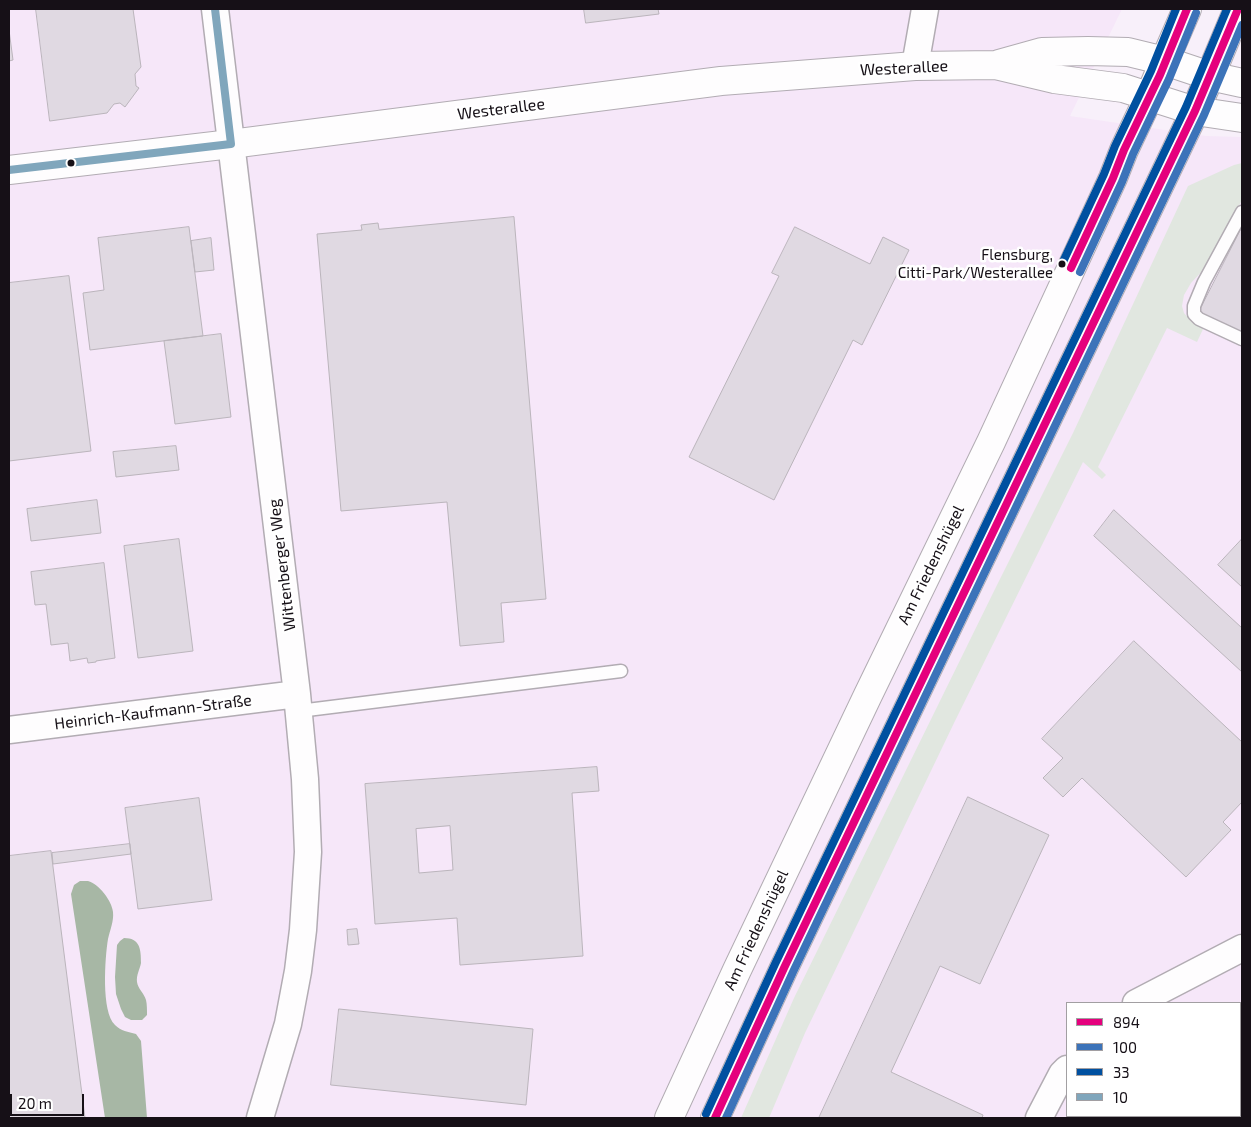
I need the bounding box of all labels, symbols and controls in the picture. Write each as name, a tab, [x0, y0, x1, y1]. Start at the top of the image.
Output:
street label: Westerallee	[859, 56, 949, 80]
street label: Westerallee	[456, 94, 546, 124]
unlabelled marker	[66, 158, 76, 168]
place label: Flensburg, Citti-Park/Westerallee	[898, 246, 1053, 281]
marker: Flensburg, Citti-Park/Westerallee	[1057, 259, 1067, 269]
street label: Wittenberger Weg	[264, 498, 300, 632]
street label: Am Friedenshügel	[894, 502, 968, 628]
street label: Heinrich-Kaufmann-Straße	[53, 690, 253, 734]
street label: Am Friedenshügel	[720, 867, 792, 993]
legend	[1066, 1002, 1241, 1117]
text: 894	[1113, 1013, 1140, 1031]
text: 100	[1113, 1038, 1137, 1056]
text: 33	[1113, 1063, 1130, 1081]
scale bar	[12, 1084, 86, 1116]
text: 10	[1113, 1088, 1128, 1106]
text: 20 m	[18, 1094, 52, 1112]

